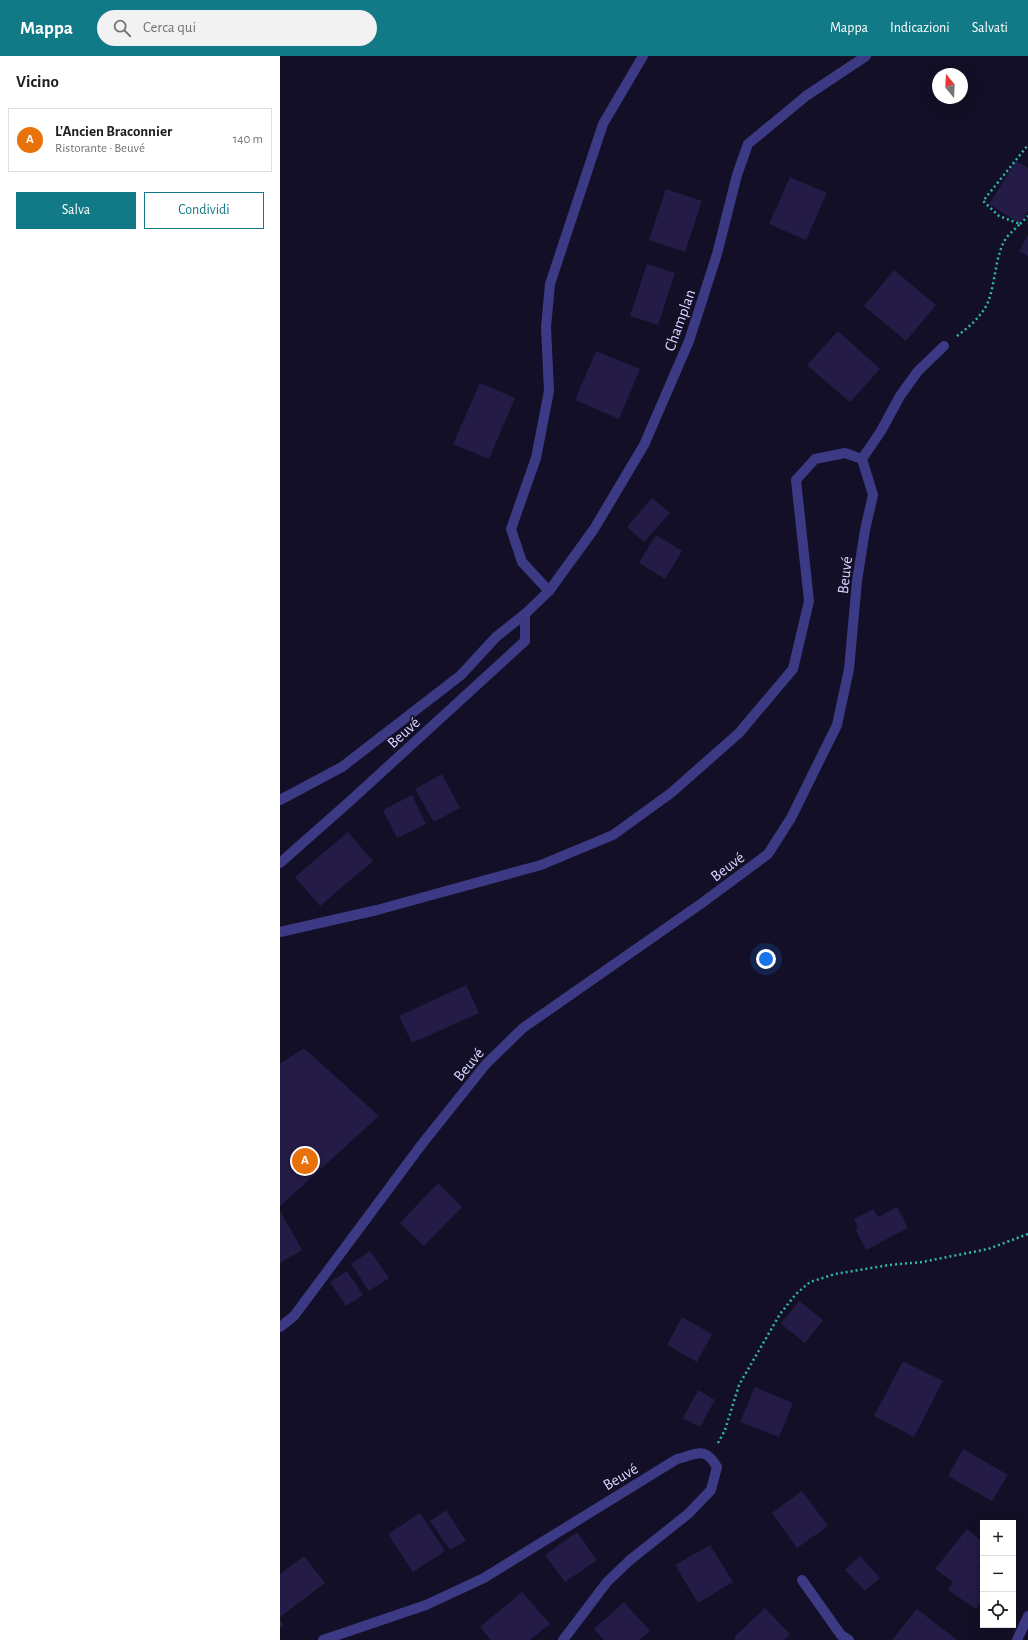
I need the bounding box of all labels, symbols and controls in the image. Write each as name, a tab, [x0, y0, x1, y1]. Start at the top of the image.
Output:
search box	[97, 10, 377, 46]
icon: search	[111, 17, 133, 39]
text: Mappa	[20, 19, 73, 38]
text: Cerca qui	[143, 20, 196, 35]
text: Mappa	[830, 21, 868, 35]
text: Indicazioni	[890, 21, 950, 35]
text: Salvati	[972, 21, 1008, 35]
north arrow	[932, 68, 968, 104]
text: Vicino	[16, 73, 59, 90]
text: L'Ancien Braconnier	[55, 124, 172, 139]
text: A	[26, 133, 34, 146]
text: 140 m	[233, 133, 263, 146]
text: Ristorante · Beuvé	[55, 142, 145, 155]
button: Salva	[16, 192, 136, 229]
button: Condividi	[144, 192, 264, 229]
street label: Champlan	[661, 287, 698, 353]
street label: Beuvé	[835, 555, 855, 595]
street label: Beuvé	[384, 714, 423, 751]
street label: Beuvé	[708, 849, 747, 885]
your location	[756, 949, 776, 969]
street label: Beuvé	[451, 1045, 487, 1084]
pin: A	[292, 1146, 318, 1176]
street label: Beuvé	[600, 1460, 641, 1493]
map controls	[980, 1520, 1016, 1628]
button: +	[980, 1520, 1016, 1556]
button: −	[980, 1556, 1016, 1592]
button: locate	[980, 1592, 1016, 1628]

